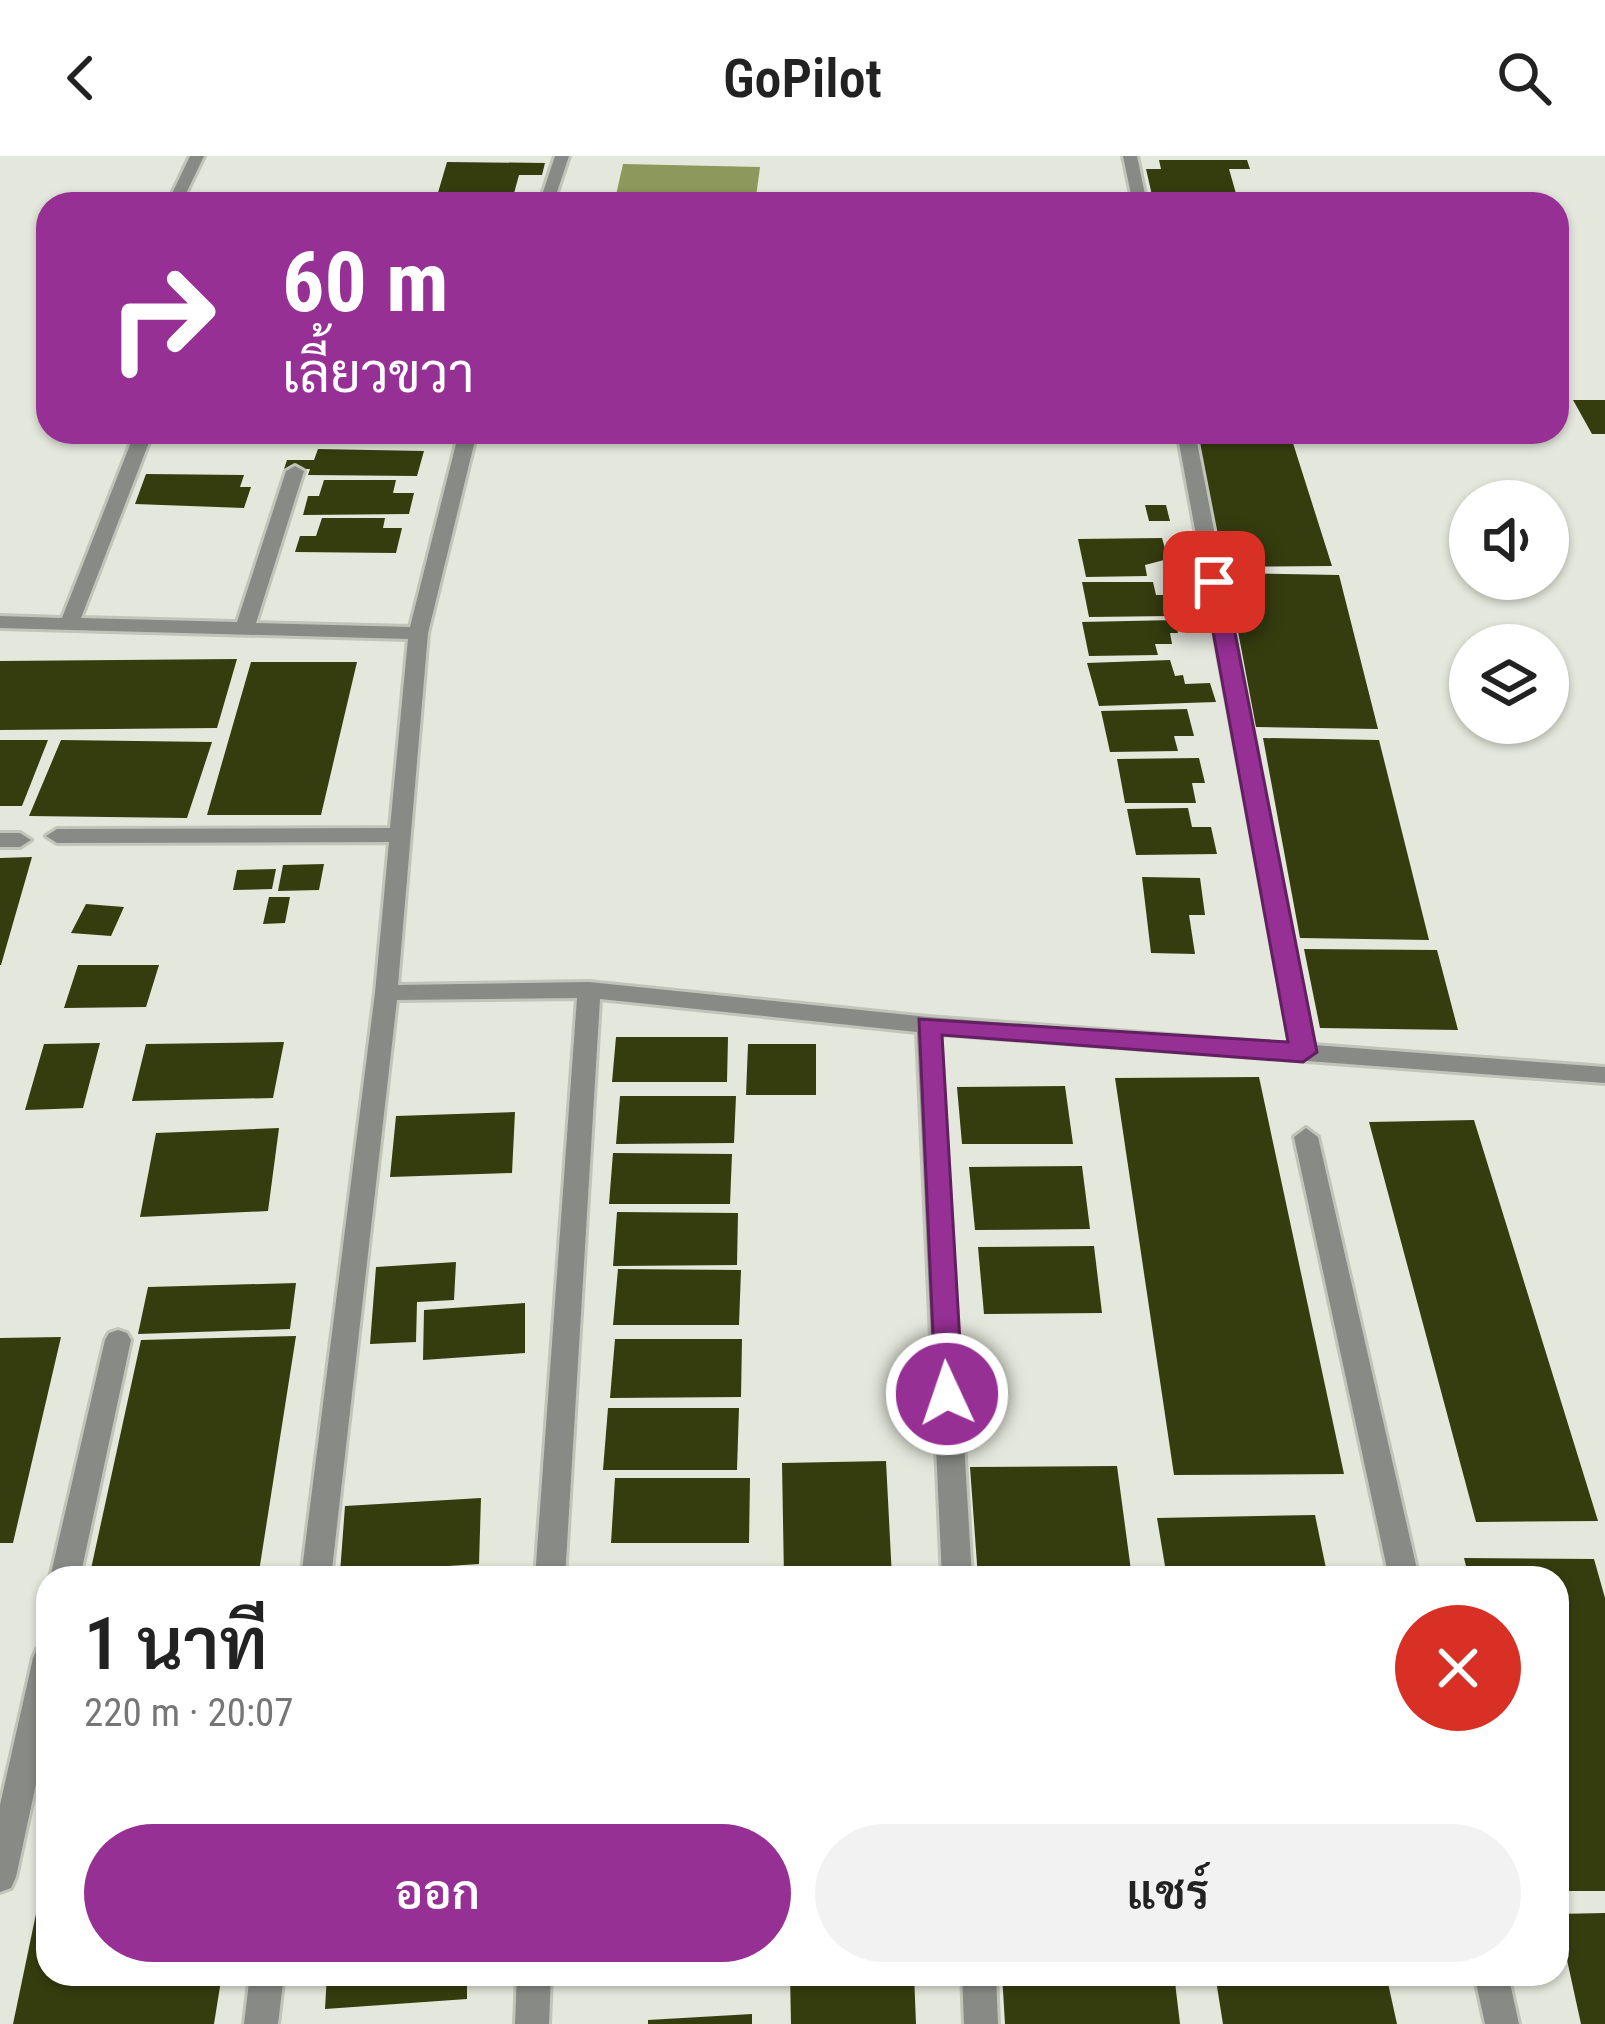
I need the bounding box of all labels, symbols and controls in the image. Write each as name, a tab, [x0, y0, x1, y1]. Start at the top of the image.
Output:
icon: back	[48, 45, 114, 111]
icon: search	[1491, 45, 1557, 111]
text: GoPilot	[723, 47, 882, 110]
text: 60 m	[282, 233, 449, 332]
icon: right	[84, 240, 240, 396]
text: เลี้ยวขวา	[282, 342, 475, 405]
map controls	[1449, 480, 1569, 744]
button: sound	[1449, 480, 1569, 600]
pin	[1163, 531, 1265, 633]
icon: arrive	[1181, 549, 1247, 615]
button: layers	[1449, 624, 1569, 744]
position arrow	[884, 1331, 1010, 1457]
text: 1 นาที	[84, 1602, 268, 1687]
button: close	[1395, 1605, 1521, 1731]
text: 220 m · 20:07	[84, 1690, 294, 1736]
button: ออก	[84, 1824, 791, 1962]
button: แชร์	[815, 1824, 1521, 1962]

